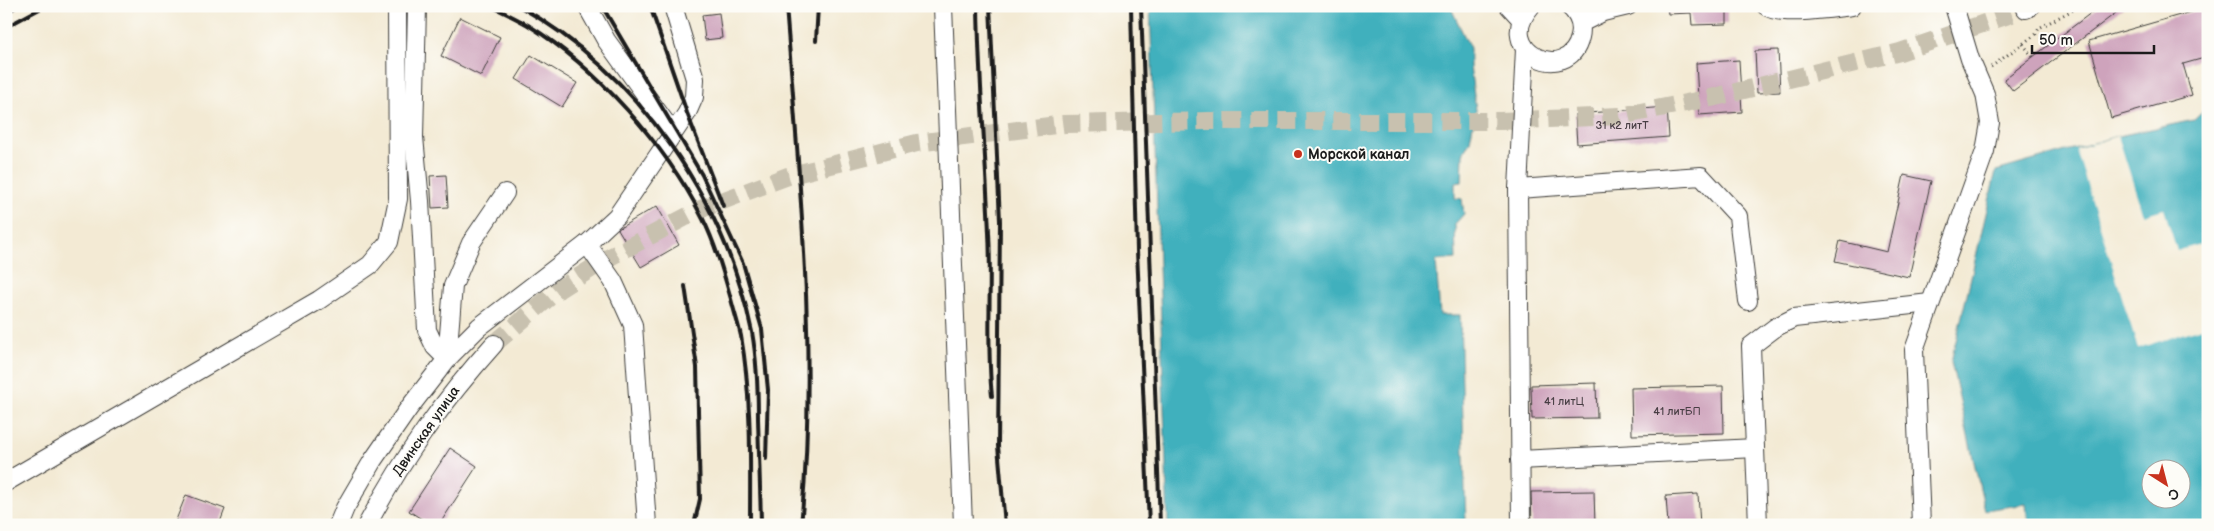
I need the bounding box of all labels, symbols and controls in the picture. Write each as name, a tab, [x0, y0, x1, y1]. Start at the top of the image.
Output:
scale bar	[2032, 22, 2154, 54]
text: 50 m	[2039, 31, 2073, 50]
house number: 31 к2 литТ	[1595, 119, 1649, 132]
place label: Морской канал	[1308, 146, 1410, 163]
marker: Морской канал	[1292, 148, 1304, 160]
street label: Двинская улица	[389, 382, 464, 479]
house number: 41 литЦ	[1544, 395, 1585, 408]
house number: 41 литБП	[1653, 405, 1701, 418]
north arrow	[2142, 458, 2192, 508]
text: С	[2164, 484, 2182, 504]

